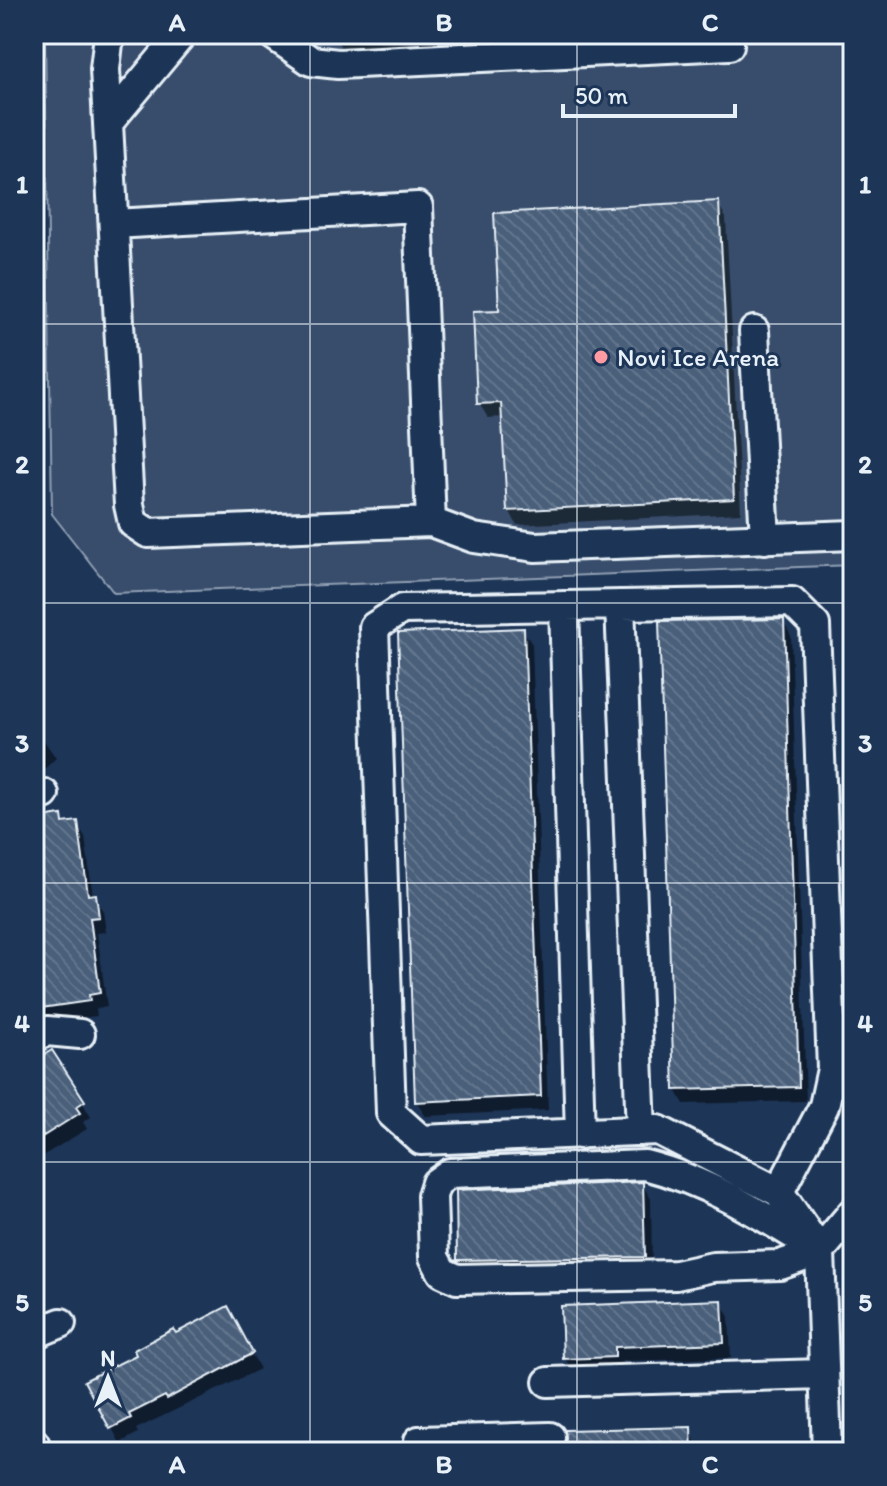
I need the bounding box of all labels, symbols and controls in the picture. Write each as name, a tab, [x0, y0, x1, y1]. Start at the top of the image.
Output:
text: A	[168, 6, 186, 38]
text: B	[436, 6, 453, 38]
text: C	[702, 6, 719, 38]
scale bar	[563, 68, 735, 118]
text: 50 m	[575, 81, 628, 110]
text: 1	[16, 168, 28, 200]
text: 1	[859, 168, 871, 200]
place label: Novi Ice Arena	[617, 341, 779, 373]
marker: Novi Ice Arena	[592, 348, 610, 366]
text: 2	[15, 448, 29, 480]
text: 2	[858, 448, 872, 480]
text: 3	[15, 727, 29, 759]
text: 3	[858, 727, 872, 759]
text: 4	[14, 1007, 30, 1039]
text: 4	[857, 1007, 873, 1039]
text: 5	[15, 1286, 29, 1318]
text: 5	[858, 1286, 872, 1318]
north arrow	[68, 1338, 148, 1418]
text: N	[101, 1345, 115, 1372]
text: A	[168, 1448, 186, 1480]
text: B	[436, 1448, 453, 1480]
text: C	[702, 1448, 719, 1480]

